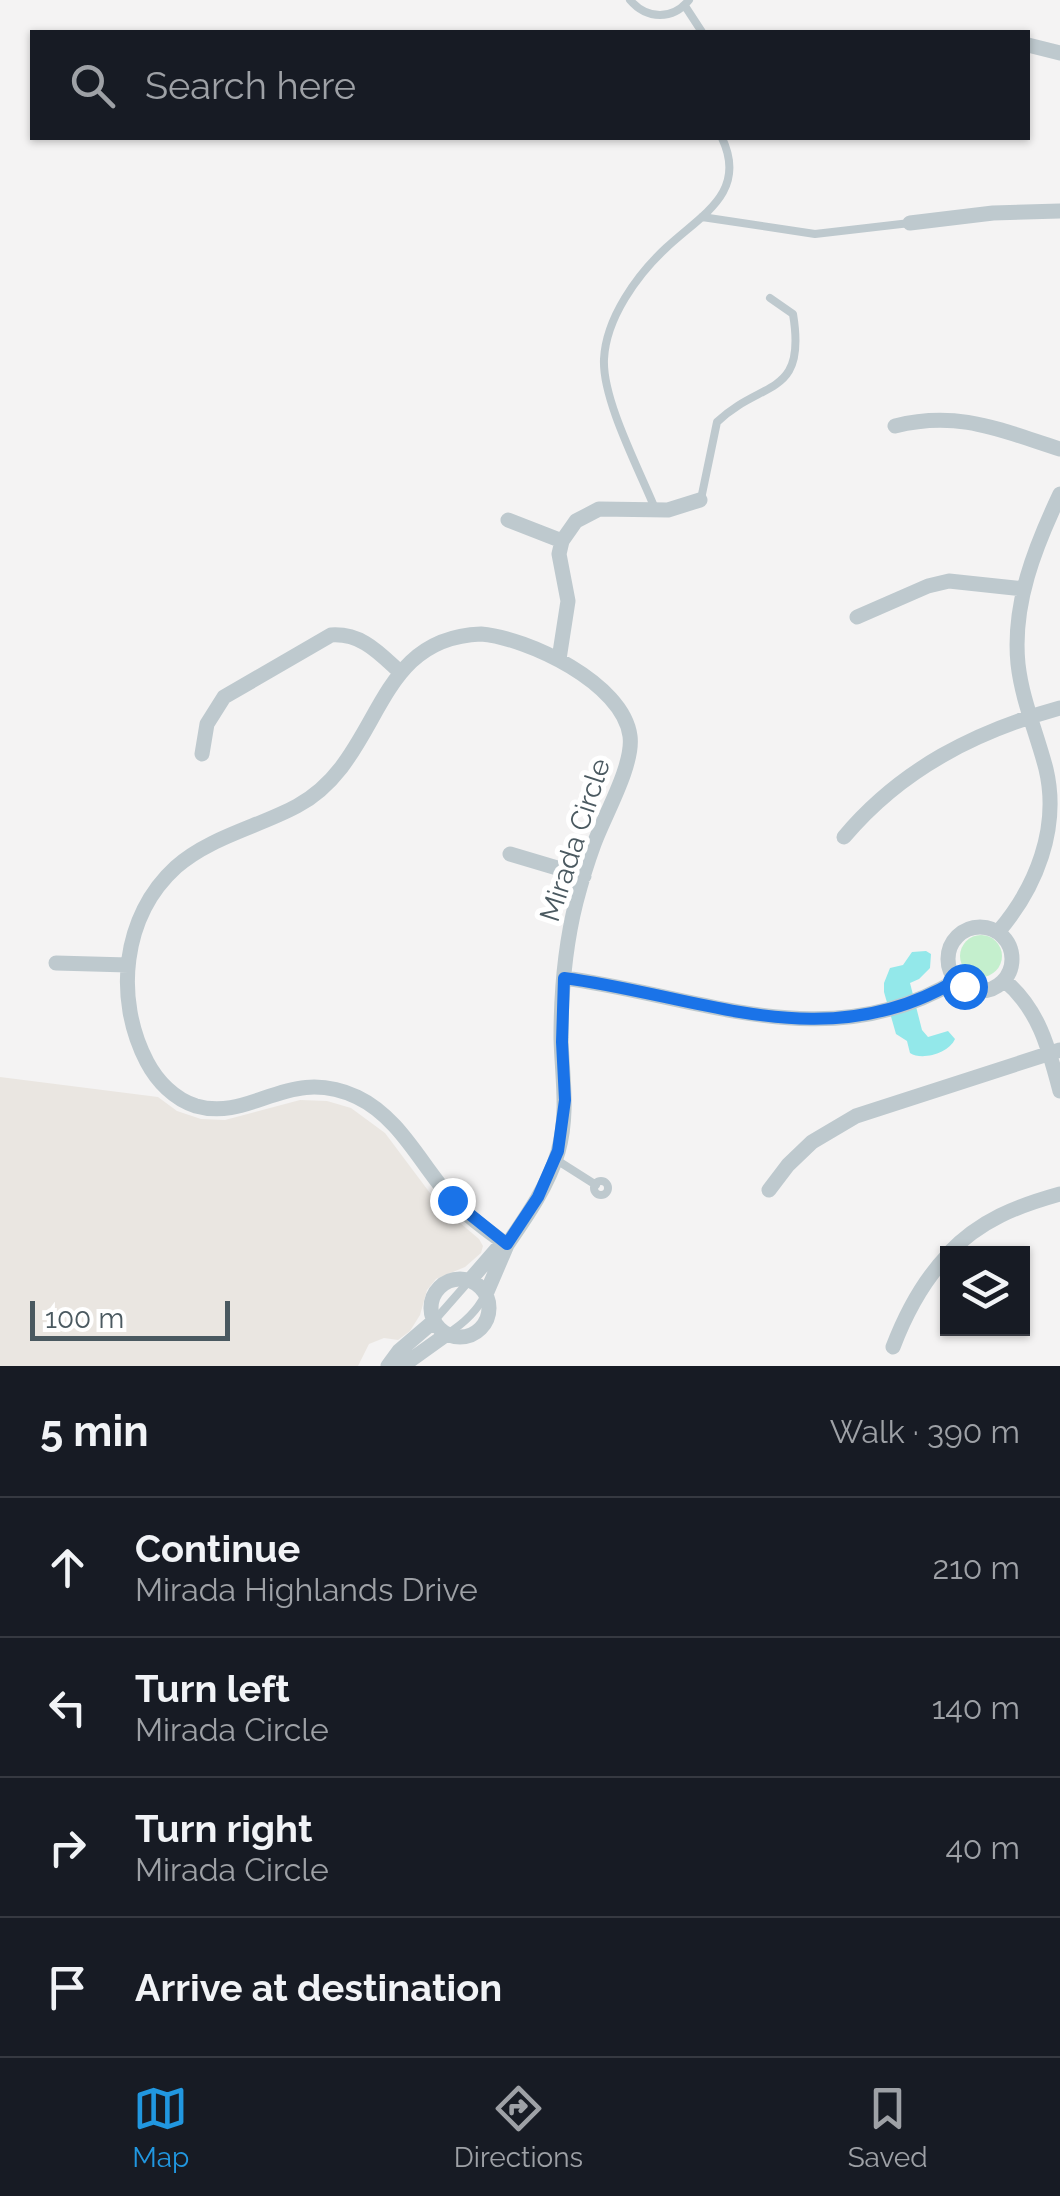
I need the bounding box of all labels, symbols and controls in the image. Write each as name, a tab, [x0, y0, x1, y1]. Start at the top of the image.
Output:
search box	[30, 30, 1030, 140]
icon: search	[65, 58, 120, 113]
text: Search here	[145, 63, 356, 108]
street label: Mirada Circle	[533, 754, 617, 926]
route start	[942, 964, 988, 1010]
route end	[430, 1178, 476, 1224]
map controls	[940, 1246, 1030, 1336]
button: layers	[940, 1246, 1030, 1336]
scale bar	[30, 1296, 230, 1340]
text: 100 m	[45, 1302, 124, 1335]
text: 5 min	[40, 1407, 149, 1456]
text: Walk · 390 m	[830, 1413, 1020, 1450]
text: Continue	[135, 1526, 300, 1571]
icon: ahead	[40, 1540, 95, 1595]
text: 210 m	[932, 1549, 1020, 1586]
text: Mirada Highlands Drive	[135, 1571, 478, 1608]
text: Turn left	[135, 1666, 290, 1711]
icon: left	[40, 1680, 95, 1735]
text: 140 m	[932, 1689, 1020, 1726]
text: Mirada Circle	[135, 1711, 329, 1748]
text: Turn right	[135, 1806, 312, 1851]
icon: right	[40, 1820, 95, 1875]
text: 40 m	[945, 1829, 1020, 1866]
text: Mirada Circle	[135, 1851, 329, 1888]
icon: arrive	[40, 1960, 95, 2015]
text: Arrive at destination	[135, 1965, 502, 2010]
tab: Map	[132, 2081, 189, 2174]
tab: Directions	[454, 2081, 583, 2174]
tab: Saved	[848, 2081, 928, 2174]

